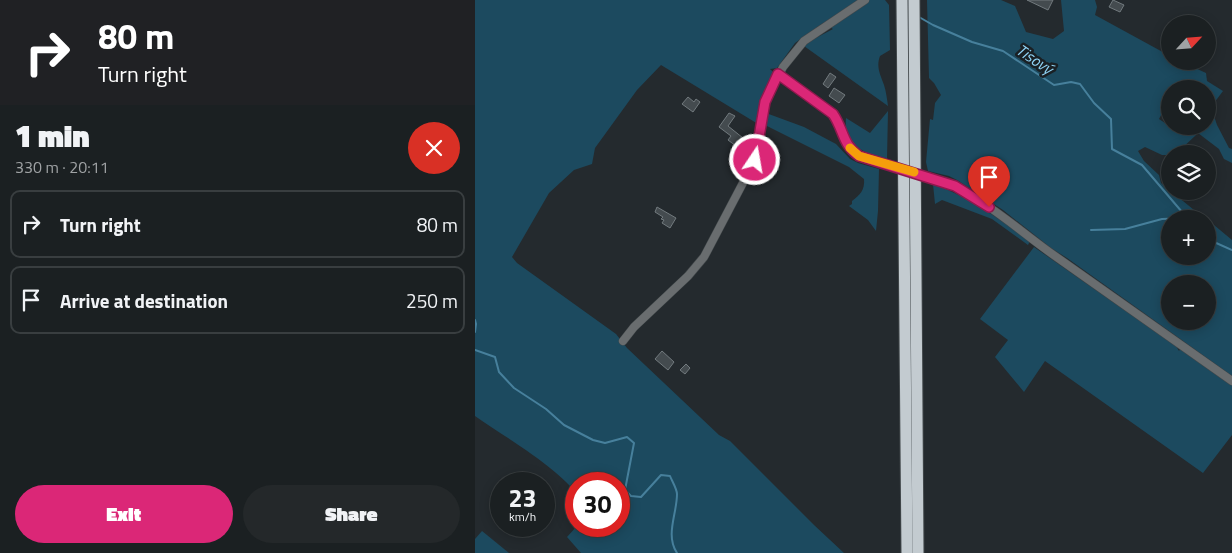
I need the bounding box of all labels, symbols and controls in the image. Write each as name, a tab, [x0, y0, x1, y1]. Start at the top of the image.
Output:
text: 80 m	[98, 9, 174, 63]
north arrow	[1161, 15, 1216, 70]
map controls	[1161, 15, 1216, 330]
icon: right	[15, 20, 80, 85]
water label: Tisový	[1012, 38, 1060, 81]
text: Turn right	[98, 57, 187, 91]
button: search	[1161, 80, 1216, 135]
text: 1 min	[15, 113, 90, 159]
button: close	[408, 122, 460, 174]
position arrow	[728, 133, 780, 185]
button: layers	[1161, 145, 1216, 200]
text: 330 m · 20:11	[15, 155, 109, 179]
pin	[968, 156, 1010, 207]
icon: arrive	[975, 163, 1003, 191]
icon: right	[17, 210, 45, 238]
text: Turn right	[60, 210, 141, 239]
text: 80 m	[417, 210, 458, 239]
button: +	[1161, 210, 1216, 265]
button: −	[1161, 275, 1216, 330]
icon: arrive	[17, 286, 45, 314]
text: Arrive at destination	[60, 286, 228, 315]
text: 250 m	[406, 286, 458, 315]
speed limit sign: 30	[565, 472, 630, 537]
text: 23	[508, 479, 537, 517]
button: Exit	[15, 485, 233, 543]
button: Share	[243, 485, 460, 543]
text: km/h	[509, 507, 536, 526]

